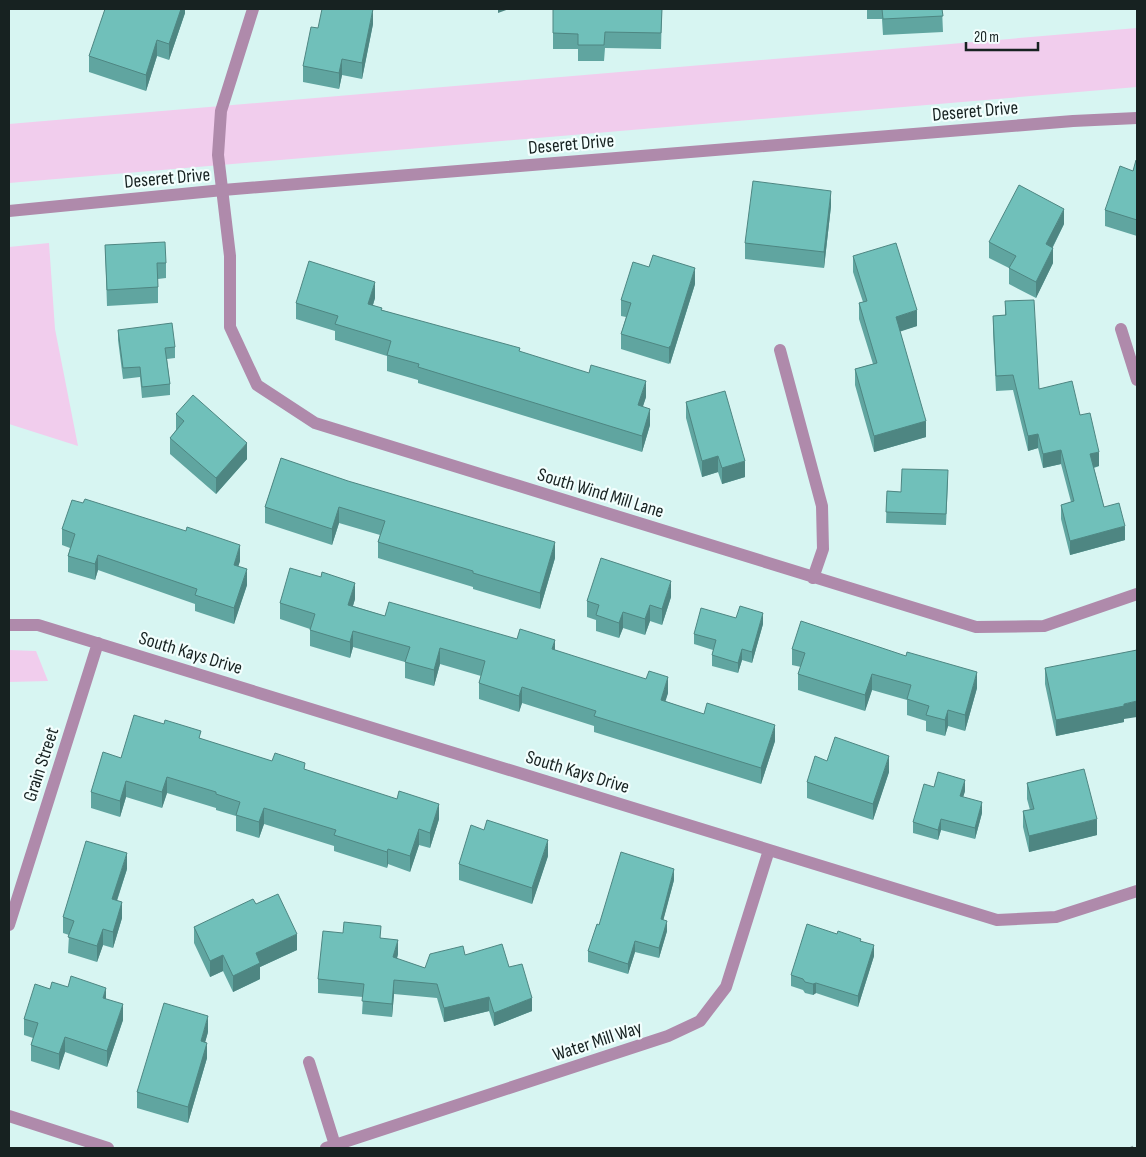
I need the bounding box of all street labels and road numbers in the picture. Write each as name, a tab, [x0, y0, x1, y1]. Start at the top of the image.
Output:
street label: Deseret Drive	[931, 96, 1019, 127]
street label: Deseret Drive	[527, 129, 615, 160]
street label: Deseret Drive	[123, 163, 211, 194]
street label: South Wind Mill Lane	[535, 463, 667, 524]
street label: South Kays Drive	[136, 627, 245, 680]
street label: Grain Street	[19, 724, 64, 805]
street label: South Kays Drive	[523, 746, 632, 799]
street label: Water Mill Way	[550, 1016, 645, 1067]

